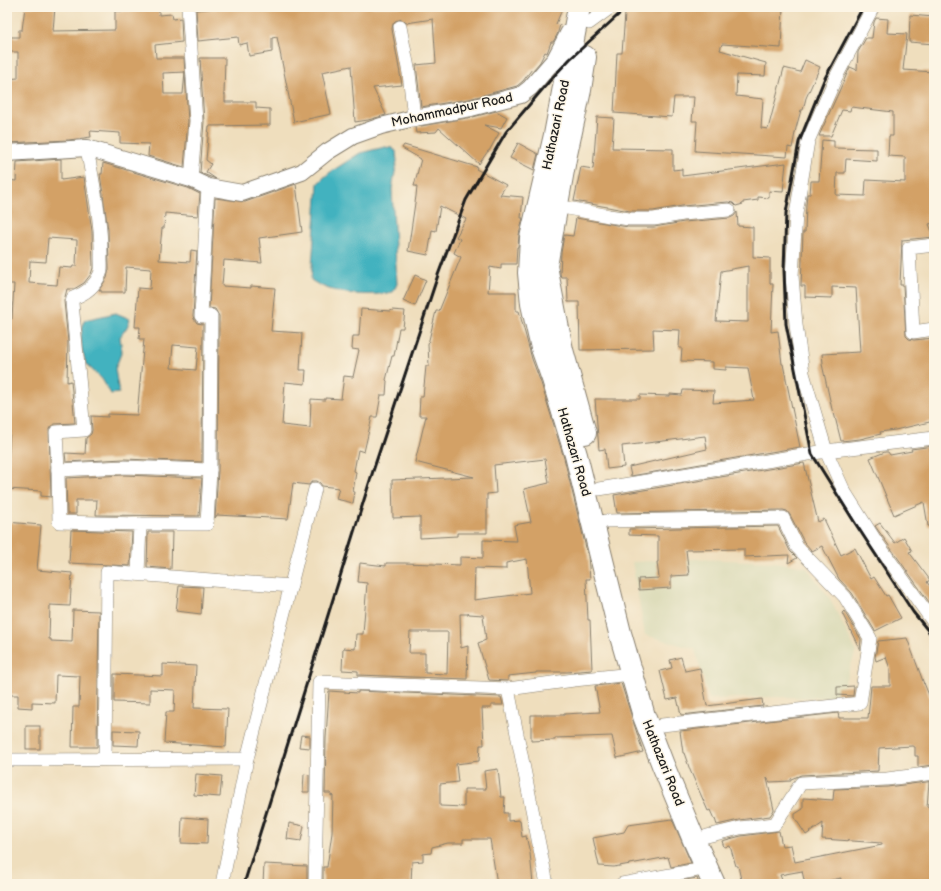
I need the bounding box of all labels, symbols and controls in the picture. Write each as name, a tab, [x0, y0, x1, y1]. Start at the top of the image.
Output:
street label: Hathazari Road	[539, 79, 573, 171]
street label: Mohammadpur Road	[390, 89, 514, 131]
street label: Hathazari Road	[554, 406, 594, 498]
street label: Hathazari Road	[638, 718, 688, 808]

